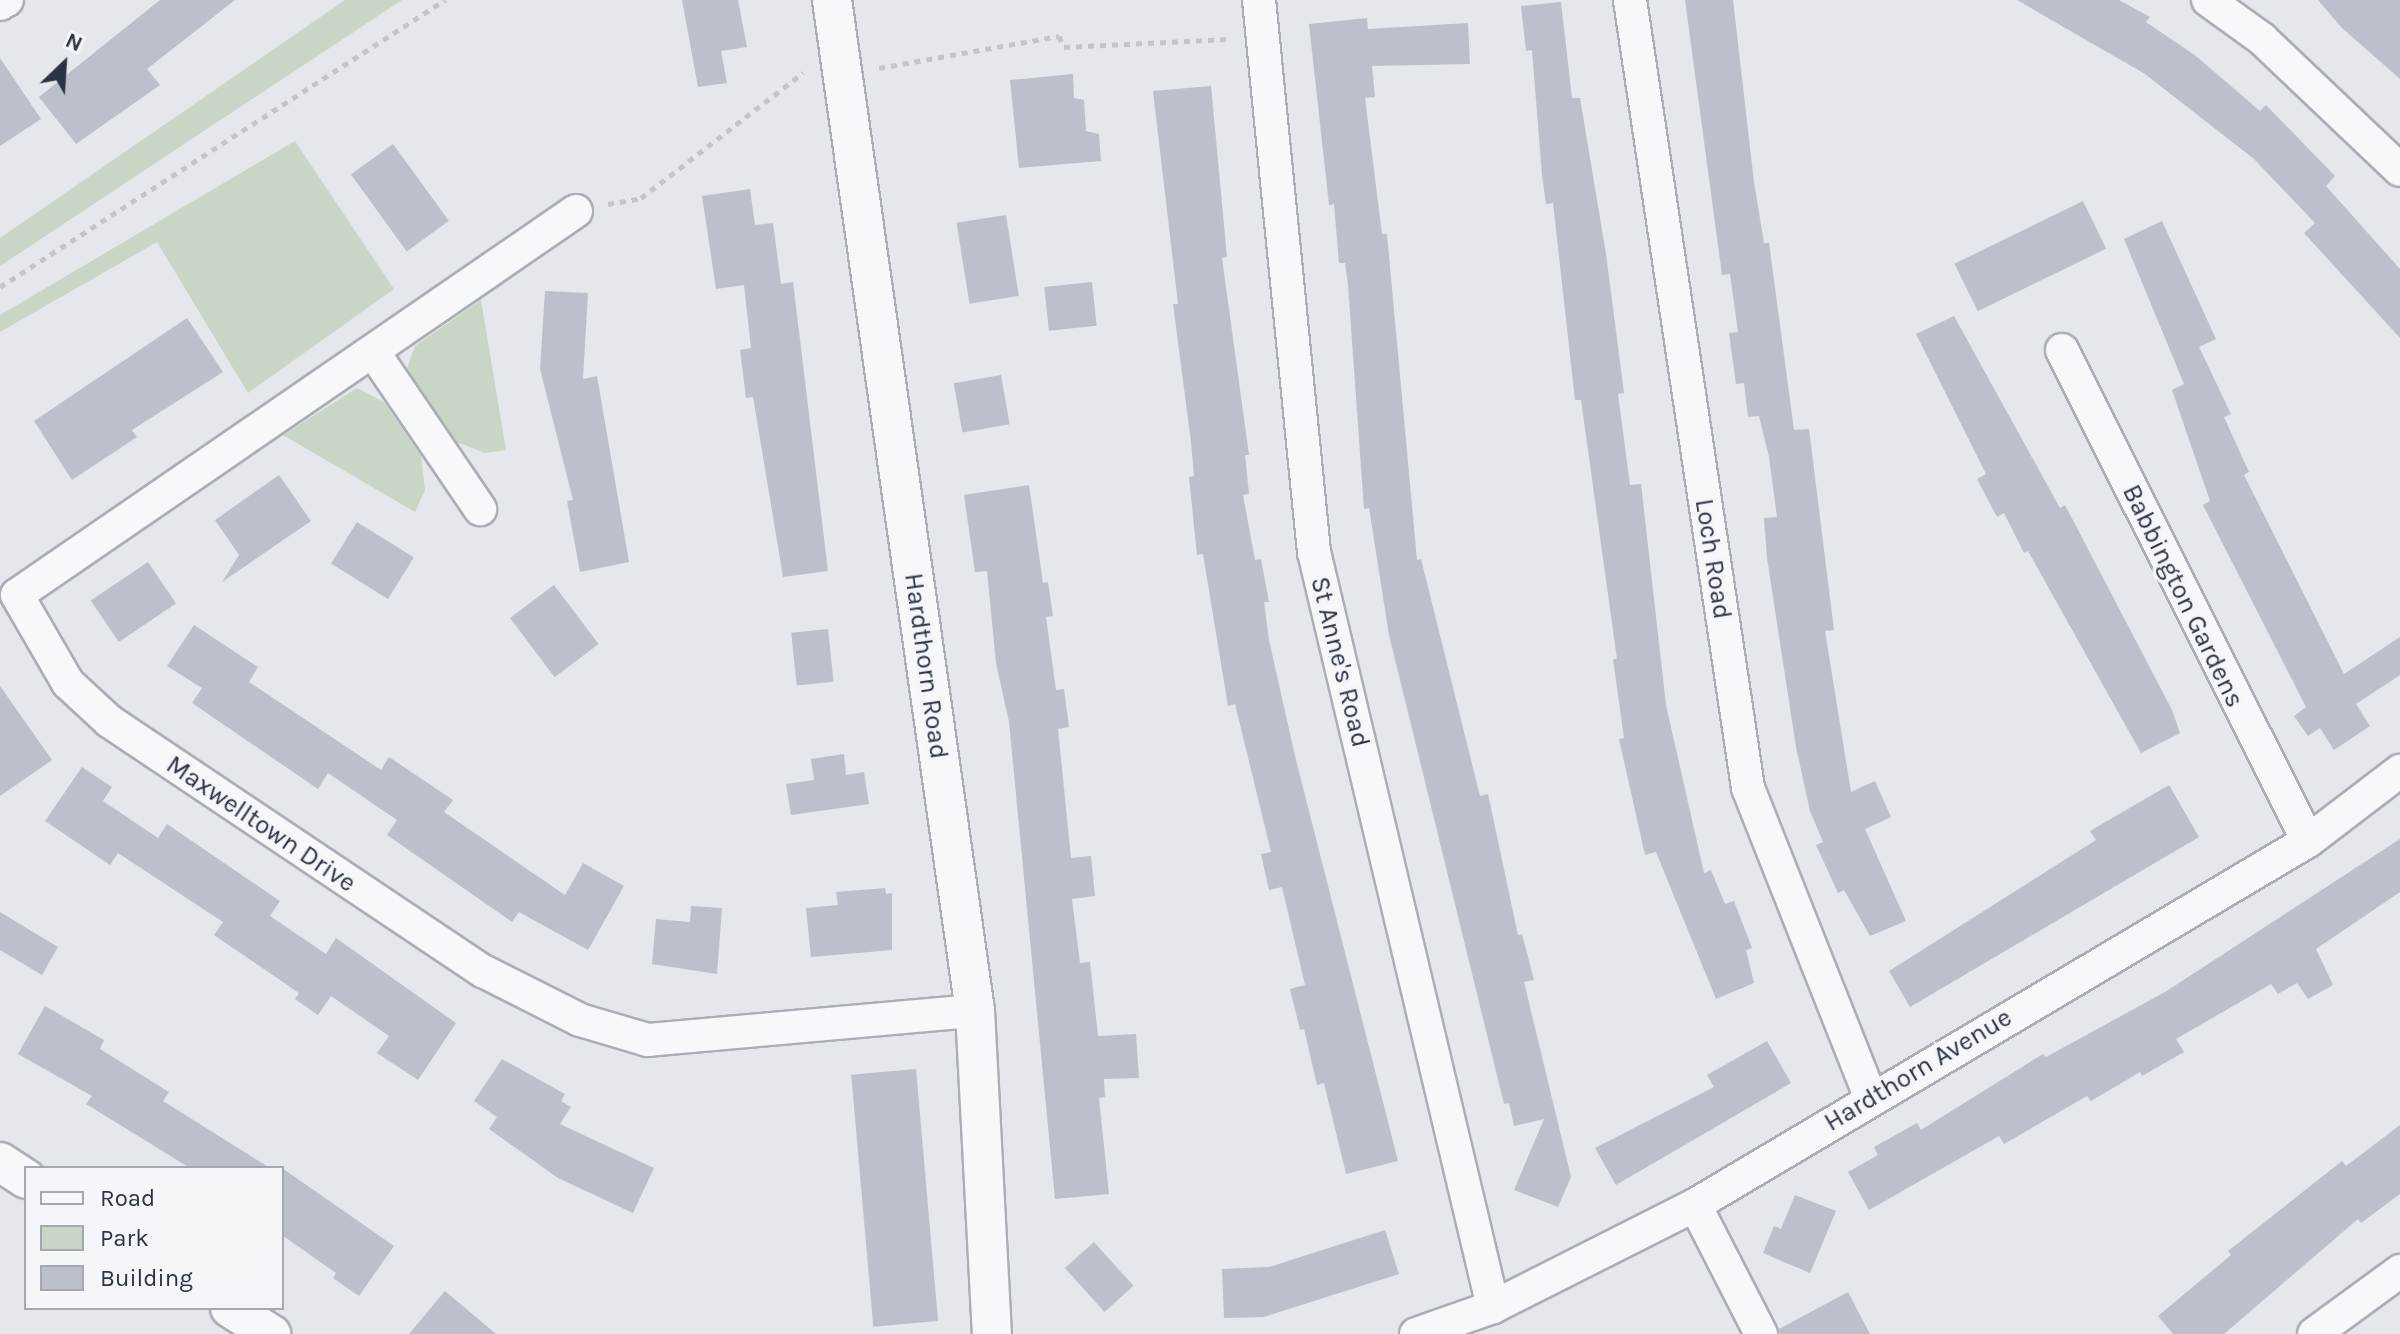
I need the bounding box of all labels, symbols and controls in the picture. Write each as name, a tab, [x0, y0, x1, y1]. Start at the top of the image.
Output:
north arrow	[24, 24, 104, 104]
text: N	[61, 27, 87, 57]
street label: Babbington Gardens	[2116, 480, 2250, 712]
street label: Loch Road	[1688, 497, 1738, 621]
street label: Hardthorn Road	[898, 571, 954, 761]
street label: St Anne's Road	[1304, 574, 1376, 750]
street label: Maxwelltown Drive	[160, 749, 362, 899]
street label: Hardthorn Avenue	[1819, 1002, 2017, 1138]
legend	[24, 1166, 284, 1310]
text: Road	[100, 1184, 155, 1212]
text: Park	[100, 1224, 149, 1252]
text: Building	[100, 1264, 193, 1292]

